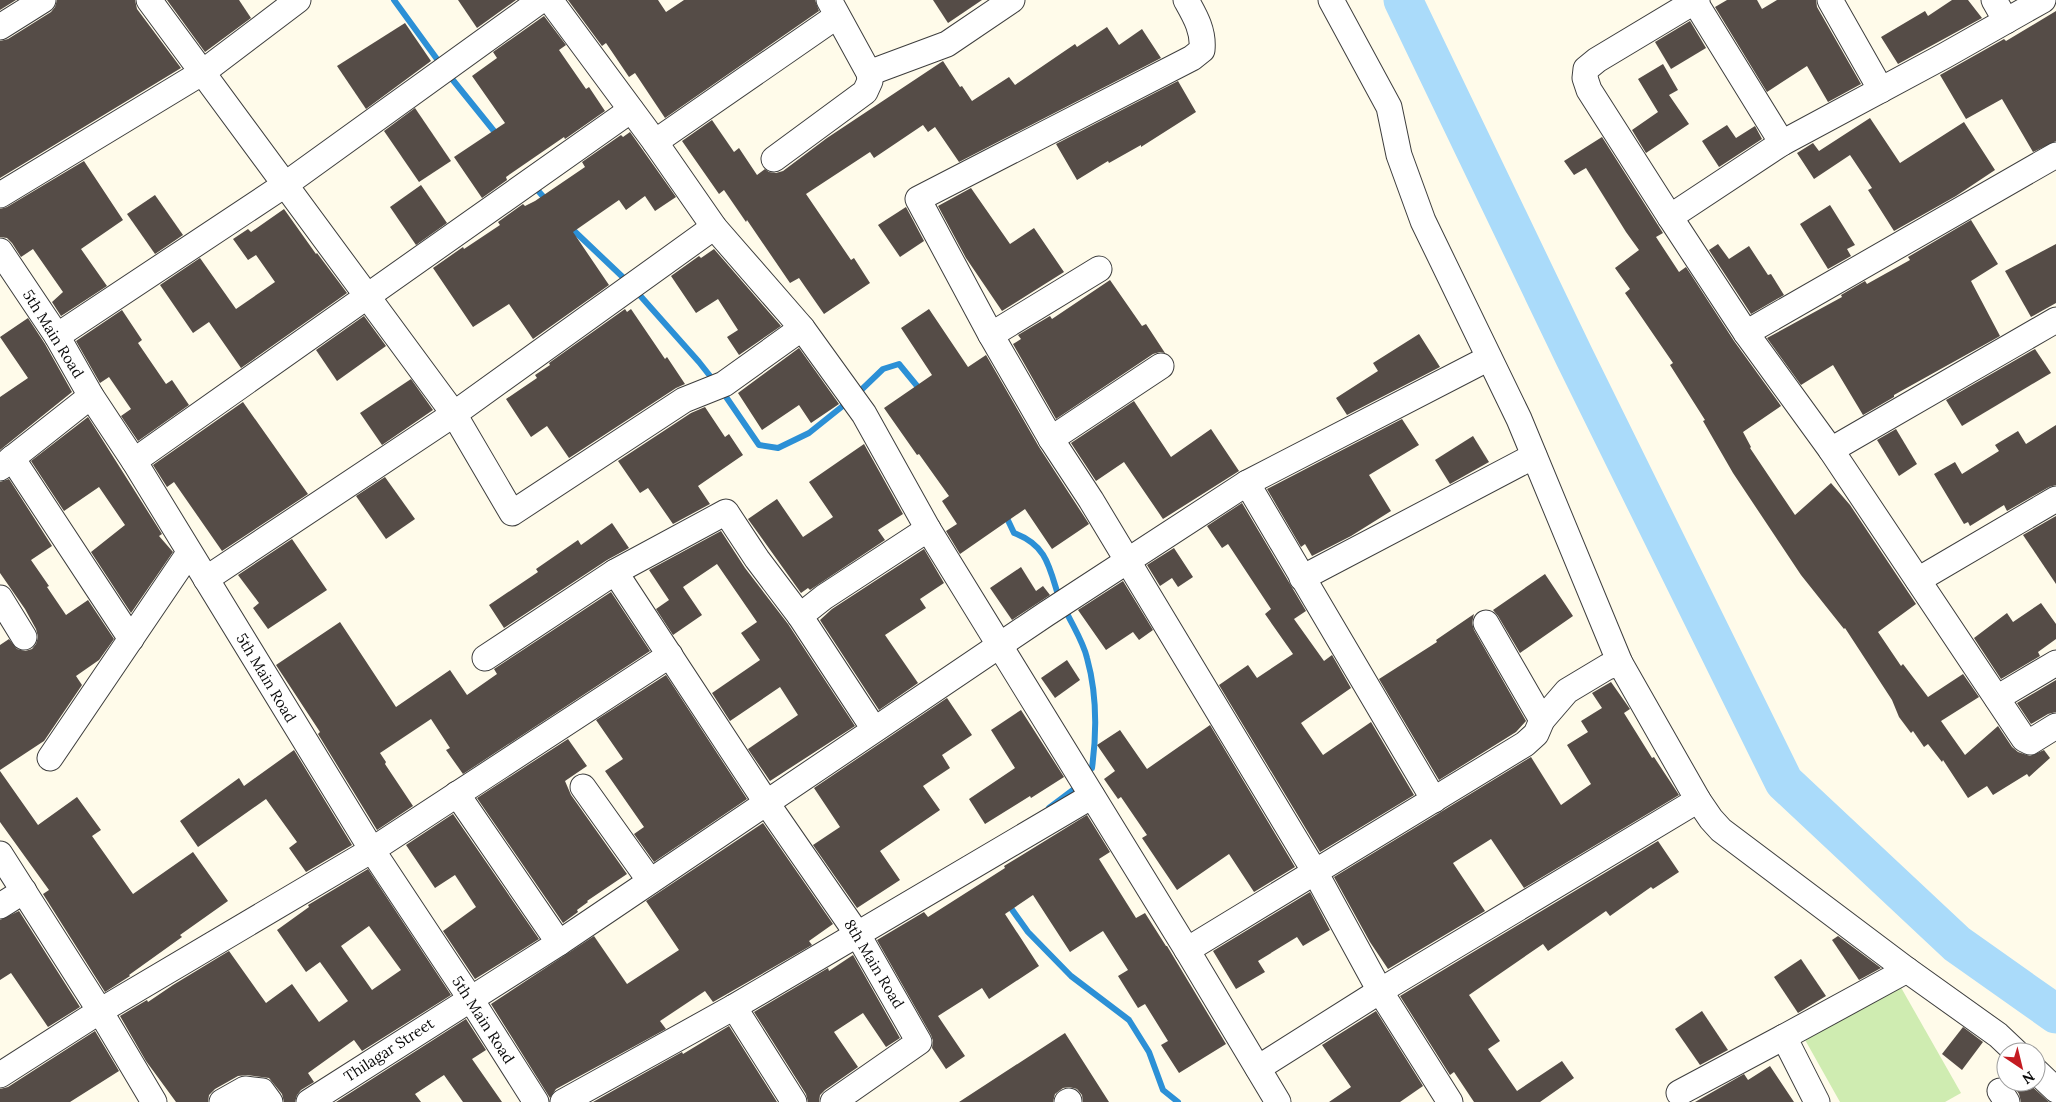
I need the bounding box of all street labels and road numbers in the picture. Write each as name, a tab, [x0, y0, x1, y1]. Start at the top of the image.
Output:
street label: 5th Main Road	[19, 286, 88, 381]
street label: 5th Main Road	[232, 630, 300, 726]
street label: 8th Main Road	[840, 916, 909, 1012]
street label: 5th Main Road	[448, 972, 519, 1067]
street label: Thilagar Street	[340, 1013, 438, 1086]

